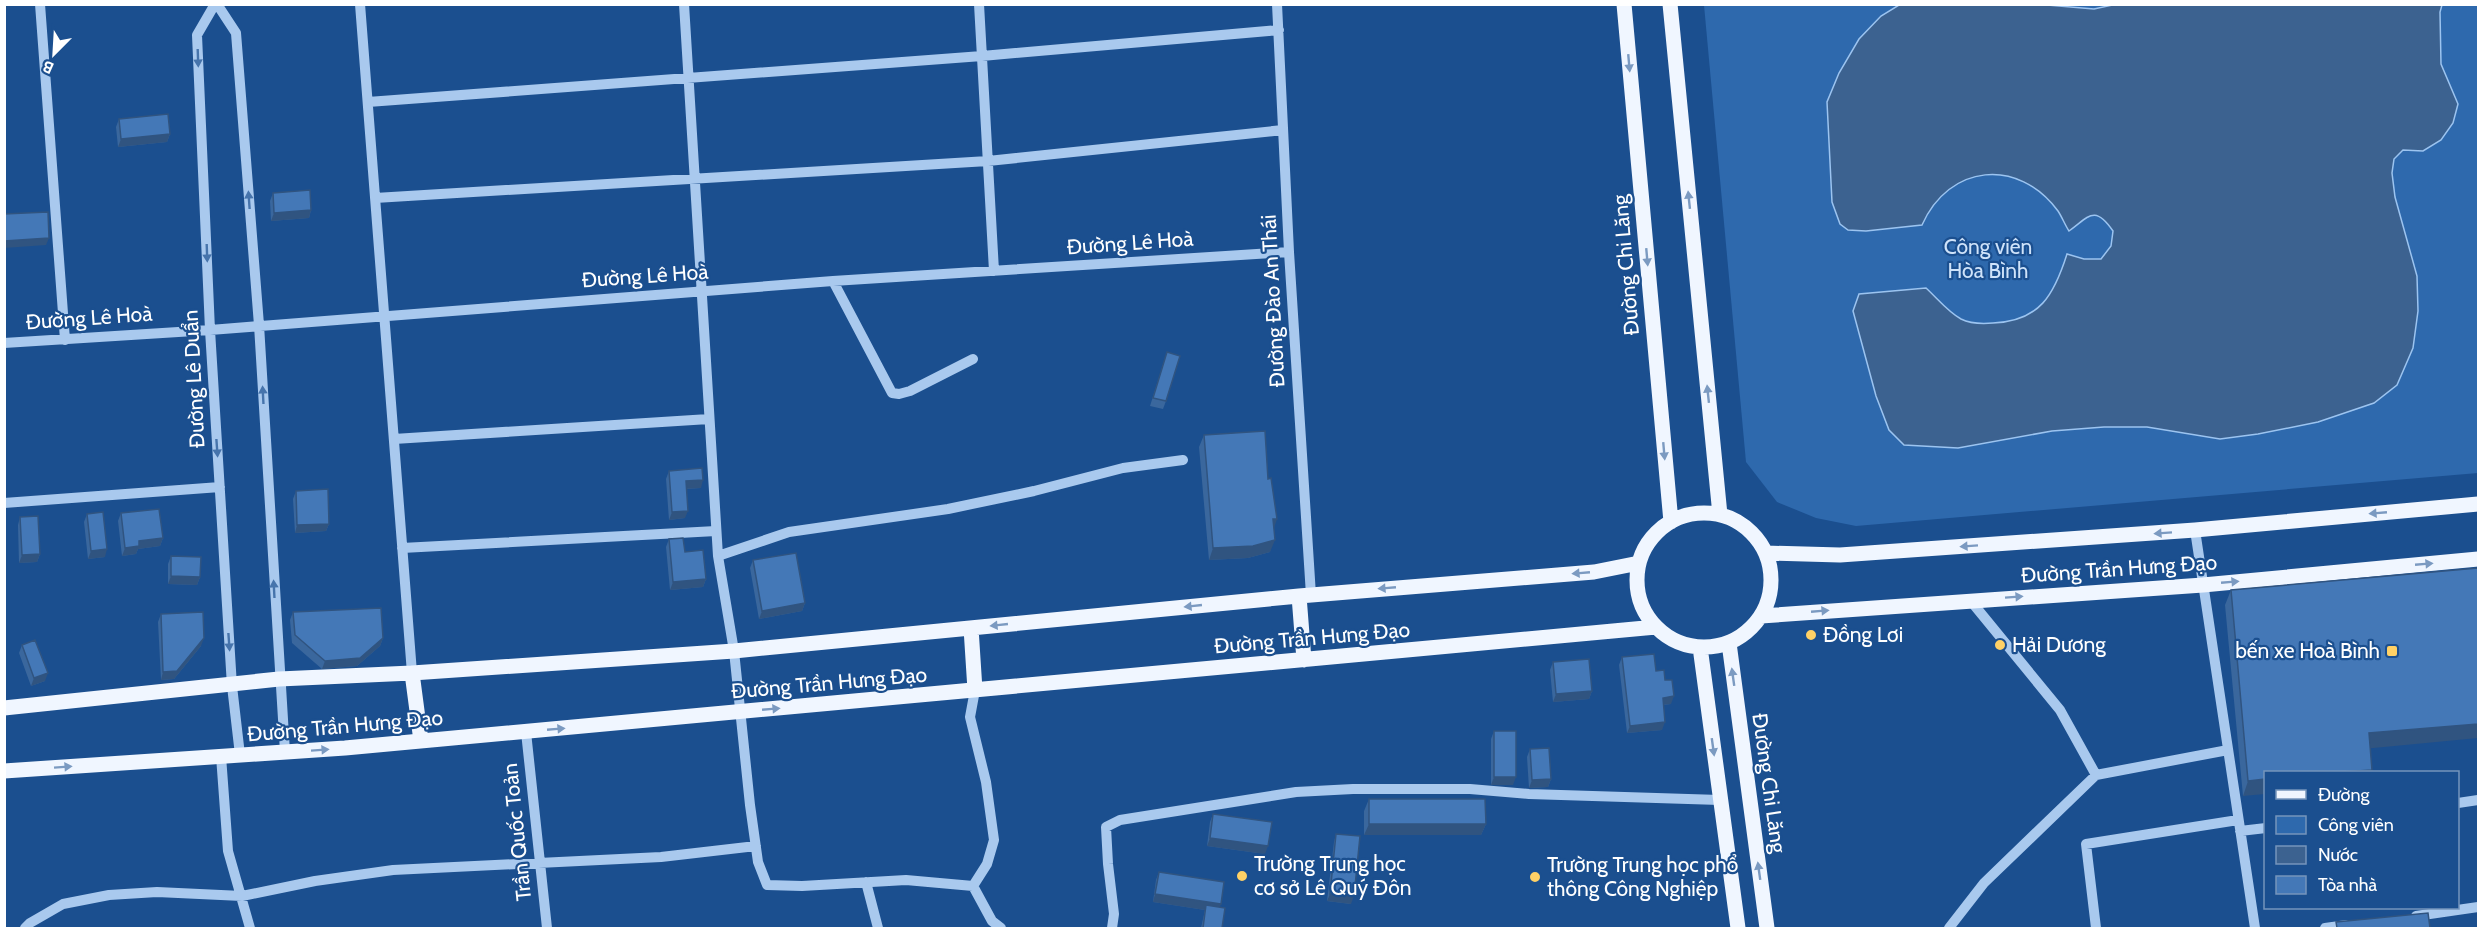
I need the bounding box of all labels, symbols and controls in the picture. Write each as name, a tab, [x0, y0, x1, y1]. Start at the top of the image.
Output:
north arrow	[24, 24, 84, 84]
one-way arrow	[194, 49, 203, 68]
one-way arrow	[1624, 53, 1634, 72]
text: B	[40, 57, 57, 78]
one-way arrow	[244, 190, 254, 209]
one-way arrow	[1684, 191, 1694, 210]
street label: Đường Chi Lăng	[1607, 193, 1644, 336]
street label: Đường Đào An Thái	[1255, 214, 1290, 388]
street label: Đường Lê Hoà	[1066, 226, 1194, 259]
park label: Công viên Hòa Bình	[1944, 234, 2032, 283]
one-way arrow	[202, 244, 211, 263]
one-way arrow	[1642, 248, 1652, 267]
street label: Đường Lê Hoà	[581, 259, 709, 292]
street label: Đường Lê Hoà	[25, 301, 153, 334]
street label: Đường Lê Duẩn	[177, 309, 210, 449]
one-way arrow	[258, 385, 267, 404]
one-way arrow	[1703, 385, 1713, 404]
one-way arrow	[213, 438, 222, 457]
one-way arrow	[1659, 442, 1669, 461]
one-way arrow	[2369, 508, 2388, 518]
one-way arrow	[2154, 528, 2173, 537]
one-way arrow	[1959, 541, 1978, 551]
street label: Đường Trần Hưng Đạo	[2020, 549, 2218, 588]
one-way arrow	[2414, 559, 2433, 569]
one-way arrow	[1572, 568, 1591, 578]
one-way arrow	[2220, 577, 2239, 587]
one-way arrow	[269, 580, 279, 599]
one-way arrow	[1377, 584, 1396, 593]
one-way arrow	[2005, 592, 2024, 601]
one-way arrow	[1183, 601, 1202, 611]
one-way arrow	[1810, 606, 1829, 616]
street label: Đường Trần Hưng Đạo	[1213, 616, 1411, 659]
one-way arrow	[989, 620, 1008, 630]
place label: Đồng Lơi	[1823, 622, 1903, 647]
marker: Đồng Lơi	[1804, 628, 1818, 642]
place label: Hải Dương	[2012, 632, 2106, 657]
one-way arrow	[225, 633, 234, 652]
marker: Hải Dương	[1993, 638, 2007, 652]
place label: bến xe Hoà Bình	[2235, 638, 2380, 663]
marker: bến xe Hoà Bình	[2385, 644, 2399, 658]
street label: Đường Trần Hưng Đạo	[730, 661, 928, 704]
one-way arrow	[1729, 668, 1738, 687]
street label: Đường Trần Hưng Đạo	[246, 704, 444, 747]
one-way arrow	[762, 704, 781, 714]
street label: Đường Chi Lăng	[1747, 711, 1792, 855]
one-way arrow	[547, 724, 566, 734]
one-way arrow	[1709, 738, 1718, 757]
one-way arrow	[311, 745, 330, 755]
one-way arrow	[53, 762, 72, 772]
street label: Trần Quốc Toản	[497, 762, 536, 902]
legend	[2264, 771, 2459, 909]
text: Đường	[2318, 784, 2371, 806]
text: Công viên	[2318, 814, 2394, 836]
text: Nước	[2318, 844, 2358, 866]
place label: Trường Trung học cơ sở Lê Quý Đôn	[1254, 851, 1411, 900]
place label: Trường Trung học phổ thông Công Nghiệp	[1547, 852, 1738, 901]
one-way arrow	[1755, 861, 1764, 880]
marker: Trường Trung học cơ sở Lê Quý Đôn	[1235, 869, 1249, 883]
marker: Trường Trung học phổ thông Công Nghiệp	[1528, 870, 1542, 884]
text: Tòa nhà	[2318, 874, 2378, 896]

